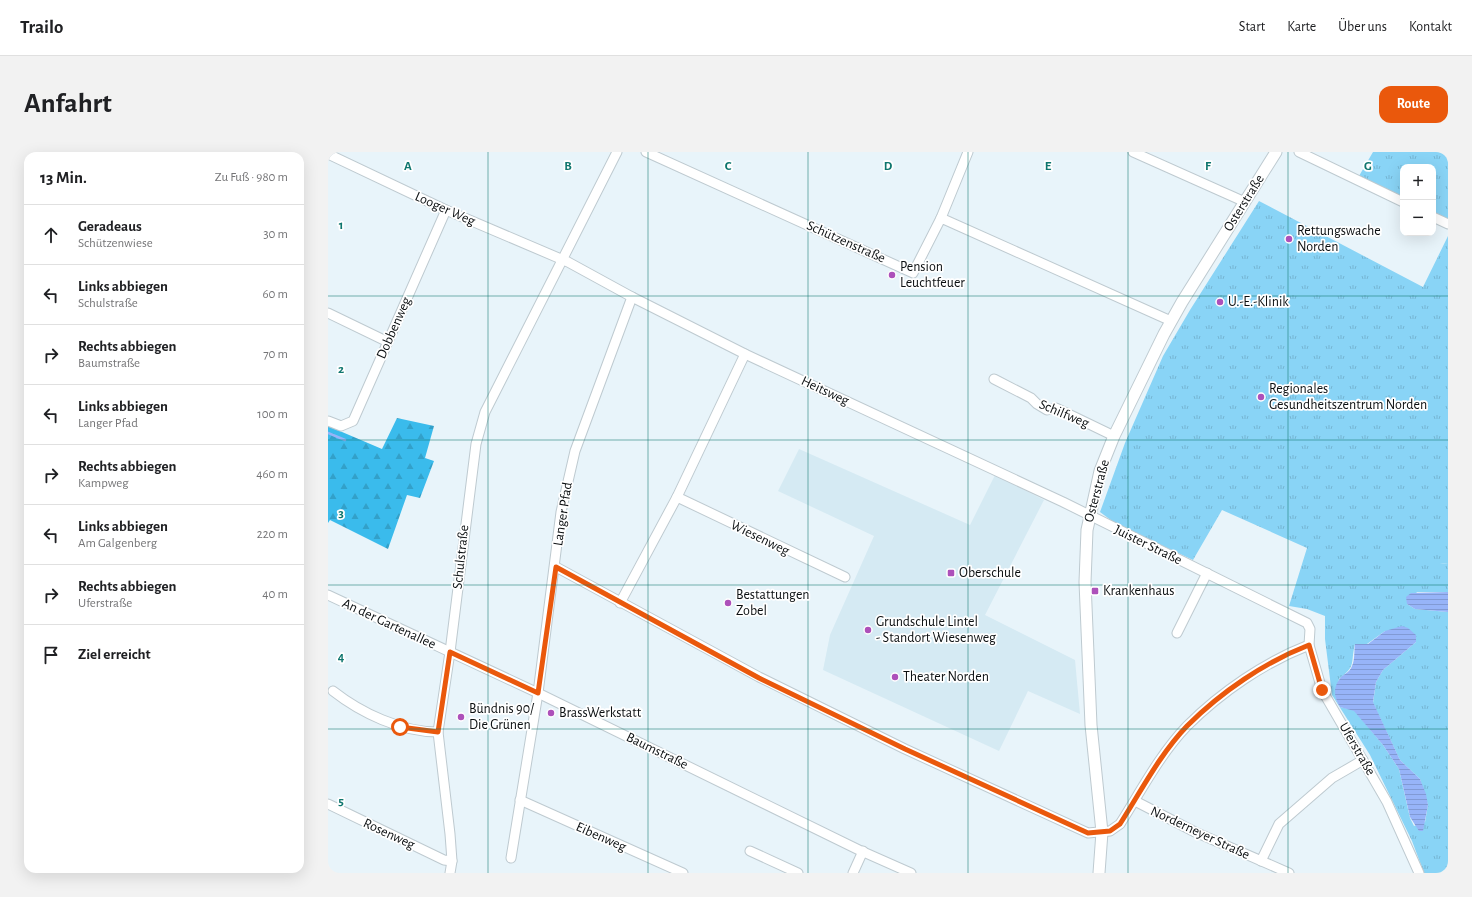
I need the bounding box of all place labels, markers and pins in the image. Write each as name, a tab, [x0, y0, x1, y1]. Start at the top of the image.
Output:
place label: Rettungswache Norden	[1297, 224, 1381, 254]
marker: Rettungswache Norden	[1284, 234, 1294, 244]
place label: Pension Leuchtfeuer	[900, 260, 965, 290]
marker: Pension Leuchtfeuer	[887, 270, 897, 280]
place label: U.-E.-Klinik	[1228, 295, 1289, 309]
marker: U.-E.-Klinik	[1215, 297, 1225, 307]
place label: Regionales Gesundheitszentrum Norden	[1269, 382, 1427, 412]
marker: Regionales Gesundheitszentrum Norden	[1256, 392, 1266, 402]
place label: Oberschule	[959, 566, 1021, 580]
marker: Oberschule	[946, 568, 956, 578]
place label: Krankenhaus	[1103, 584, 1174, 598]
marker: Krankenhaus	[1090, 586, 1100, 596]
place label: Bestattungen Zobel	[736, 588, 810, 618]
marker: Bestattungen Zobel	[723, 598, 733, 608]
place label: Grundschule Lintel - Standort Wiesenweg	[876, 615, 996, 645]
marker: Grundschule Lintel - Standort Wiesenweg	[863, 625, 873, 635]
place label: Theater Norden	[903, 670, 989, 684]
marker: Theater Norden	[890, 672, 900, 682]
place label: Bündnis 90/ Die Grünen	[469, 702, 535, 732]
place label: BrassWerkstatt	[559, 706, 642, 720]
marker: BrassWerkstatt	[546, 708, 556, 718]
marker: Bündnis 90/ Die Grünen	[456, 712, 466, 722]

